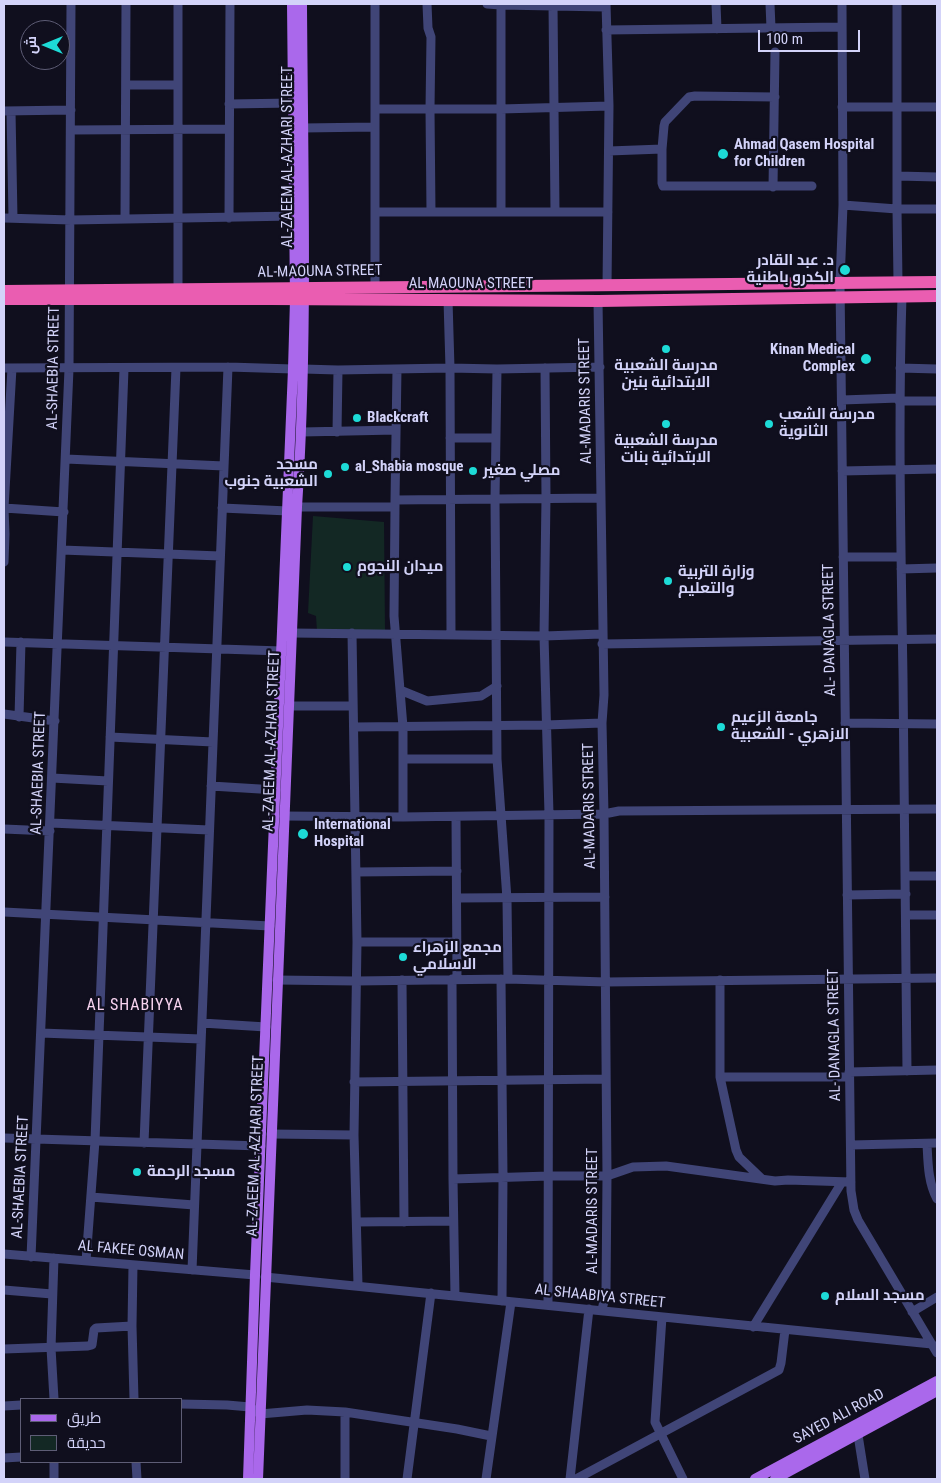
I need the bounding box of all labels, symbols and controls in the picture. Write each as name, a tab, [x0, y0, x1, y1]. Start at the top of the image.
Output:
north arrow	[20, 20, 70, 70]
scale bar	[761, 20, 864, 52]
text: 100 m	[766, 30, 803, 48]
text: ش	[23, 36, 39, 54]
street label: AL-ZAEEM AL-AZHARI STREET	[279, 66, 297, 248]
place label: Ahmad Qasem Hospital for Children	[734, 136, 874, 171]
marker: Ahmad Qasem Hospital for Children	[716, 147, 730, 161]
place label: د. عبد القادر الكدرو باطنية	[747, 252, 834, 287]
street label: AL-MAOUNA STREET	[257, 262, 383, 282]
marker: د. عبد القادر الكدرو باطنية	[838, 263, 852, 277]
street label: AL MAOUNA STREET	[409, 275, 533, 293]
street label: AL-SHAEBIA STREET	[44, 306, 64, 430]
street label: AL-MADARIS STREET	[576, 338, 596, 464]
place label: Kinan Medical Complex	[770, 341, 855, 376]
marker: مدرسة الشعبية الابتدائية بنين	[660, 343, 672, 355]
marker: Kinan Medical Complex	[859, 352, 873, 366]
place label: مدرسة الشعبية الابتدائية بنين	[614, 357, 718, 392]
place label: مدرسة الشعب الثانوية	[779, 406, 875, 441]
place label: Blackcraft	[367, 409, 428, 427]
marker: Blackcraft	[351, 412, 363, 424]
marker: مدرسة الشعبية الابتدائية بنات	[660, 418, 672, 430]
marker: مدرسة الشعب الثانوية	[763, 418, 775, 430]
place label: مدرسة الشعبية الابتدائية بنات	[614, 432, 718, 467]
place label: مسجد الشعبية جنوب	[225, 456, 318, 491]
place label: al_Shabia mosque	[355, 458, 464, 476]
marker: al_Shabia mosque	[339, 461, 351, 473]
place label: مصلي صغير	[483, 462, 560, 480]
marker: مصلي صغير	[467, 465, 479, 477]
marker: مسجد الشعبية جنوب	[322, 468, 334, 480]
place label: ميدان النجوم	[357, 558, 443, 576]
marker: ميدان النجوم	[341, 561, 353, 573]
place label: وزارة التربية والتعليم	[678, 563, 755, 598]
street label: AL- DANAGLA STREET	[820, 564, 840, 696]
marker: وزارة التربية والتعليم	[662, 575, 674, 587]
street label: AL-ZAEEM AL-AZHARI STREET	[260, 650, 284, 832]
place label: جامعة الزعيم الازهري - الشعبية	[731, 709, 849, 744]
street label: AL-SHAEBIA STREET	[28, 711, 50, 835]
marker: جامعة الزعيم الازهري - الشعبية	[715, 721, 727, 733]
street label: AL-MADARIS STREET	[580, 743, 600, 869]
place label: International Hospital	[314, 816, 391, 851]
marker: International Hospital	[296, 827, 310, 841]
place label: مجمع الزهراء الاسلامي	[413, 939, 502, 974]
marker: مجمع الزهراء الاسلامي	[397, 951, 409, 963]
street label: AL- DANAGLA STREET	[825, 969, 845, 1101]
district label: AL SHABIYYA	[85, 996, 185, 1016]
street label: AL-ZAEEM AL-AZHARI STREET	[244, 1055, 268, 1237]
street label: AL-SHAEBIA STREET	[9, 1115, 33, 1239]
street label: AL-MADARIS STREET	[584, 1148, 602, 1274]
place label: مسجد الرحمة	[147, 1163, 235, 1181]
marker: مسجد الرحمة	[131, 1166, 143, 1178]
street label: AL FAKEE OSMAN	[77, 1237, 185, 1265]
street label: AL SHAABIYA STREET	[534, 1281, 666, 1313]
place label: مسجد السلام	[835, 1287, 925, 1305]
marker: مسجد السلام	[819, 1290, 831, 1302]
street label: SAYED ALI ROAD	[791, 1386, 887, 1448]
legend	[20, 1398, 182, 1463]
text: طريق	[67, 1409, 101, 1427]
text: حديقة	[67, 1434, 106, 1452]

